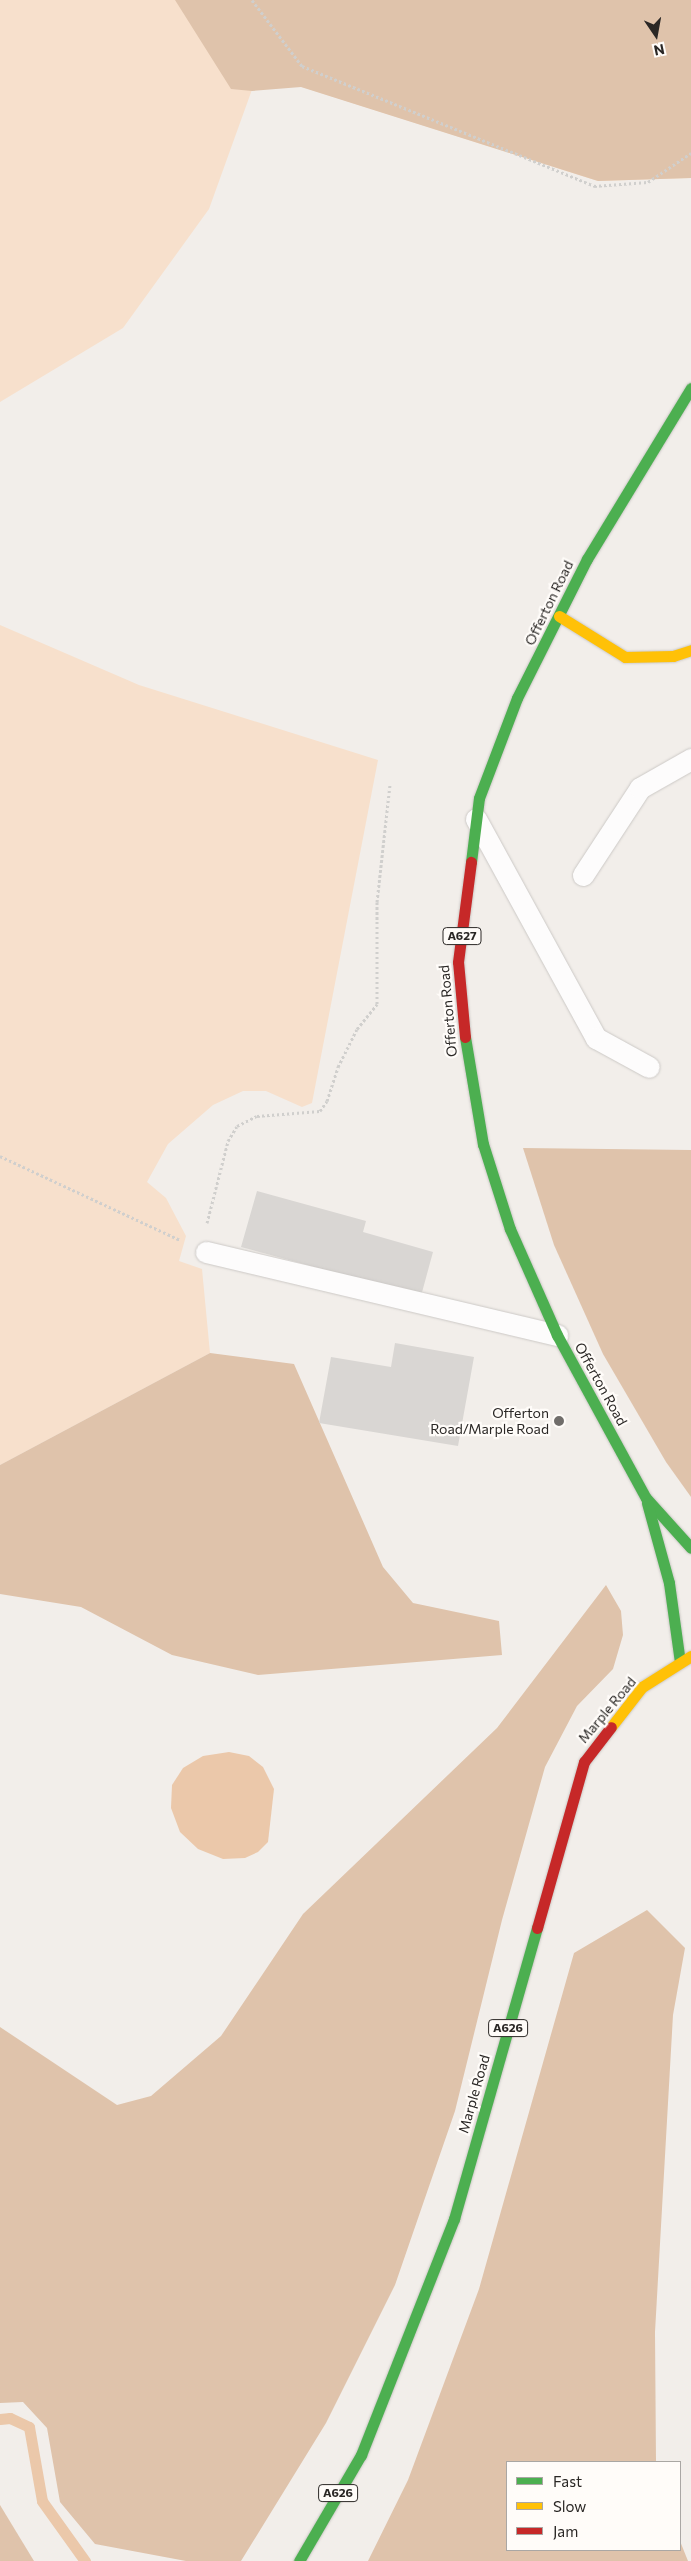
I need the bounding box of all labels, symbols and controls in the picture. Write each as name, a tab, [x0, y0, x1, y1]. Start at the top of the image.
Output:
north arrow	[631, 10, 681, 60]
text: N	[652, 41, 666, 60]
street label: Offerton Road	[521, 558, 577, 648]
road number: A627	[442, 926, 482, 946]
street label: Offerton Road	[436, 964, 460, 1058]
street label: Offerton Road	[571, 1340, 631, 1428]
place label: Offerton Road/Marple Road	[430, 1405, 549, 1438]
marker: Offerton Road/Marple Road	[553, 1415, 565, 1427]
street label: Marple Road	[575, 1674, 639, 1746]
road number: A626	[488, 2019, 528, 2038]
street label: Marple Road	[455, 2053, 493, 2135]
legend	[506, 2461, 681, 2551]
text: Fast	[553, 2472, 582, 2490]
road number: A626	[318, 2484, 358, 2502]
text: Slow	[553, 2497, 586, 2515]
text: Jam	[553, 2522, 578, 2540]

